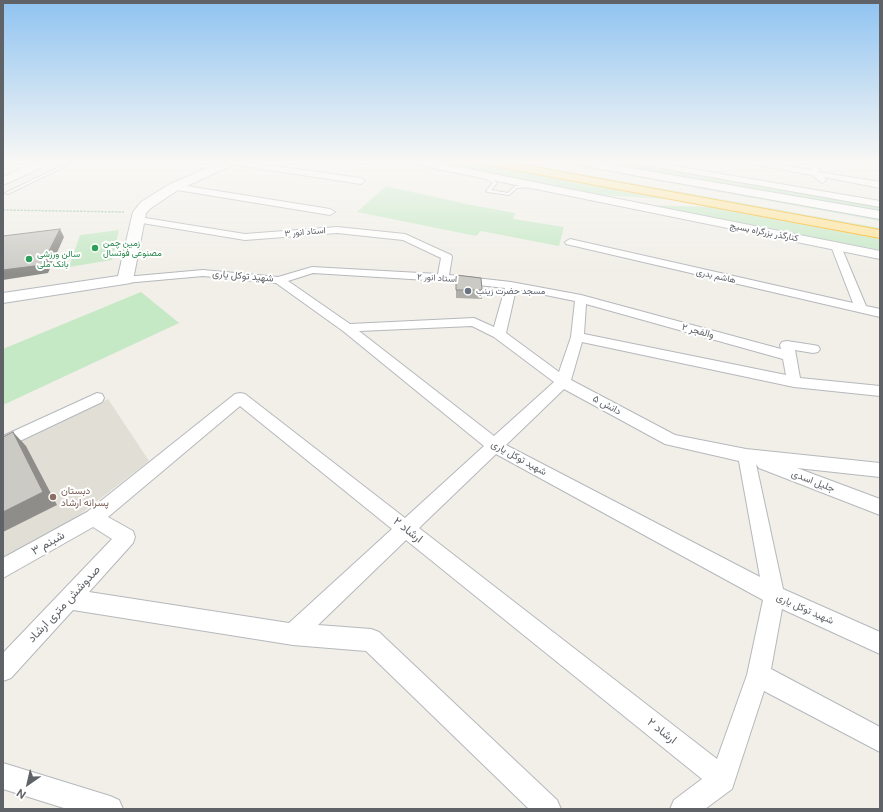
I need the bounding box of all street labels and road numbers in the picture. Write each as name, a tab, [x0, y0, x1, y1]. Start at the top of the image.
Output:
street label: کنارگذر بزرگراه بسیج	[729, 220, 799, 244]
street label: استاد انور ۳	[284, 225, 326, 239]
street label: هاشم بدری	[695, 266, 737, 286]
street label: شهید توکل یاری	[212, 267, 274, 285]
street label: استاد انور ۲	[417, 271, 457, 285]
street label: والفجر ۲	[681, 321, 715, 341]
street label: دانش ۵	[591, 393, 623, 417]
street label: شهید توکل یاری	[489, 438, 549, 478]
street label: جلیل اسدی	[790, 467, 836, 495]
street label: ارشاد ۲	[390, 514, 426, 546]
street label: شبنم ۳	[29, 528, 67, 558]
street label: صدوشش متری ارشاد	[25, 563, 103, 645]
street label: شهید توکل یاری	[774, 591, 836, 627]
street label: ارشاد ۲	[644, 715, 680, 747]

